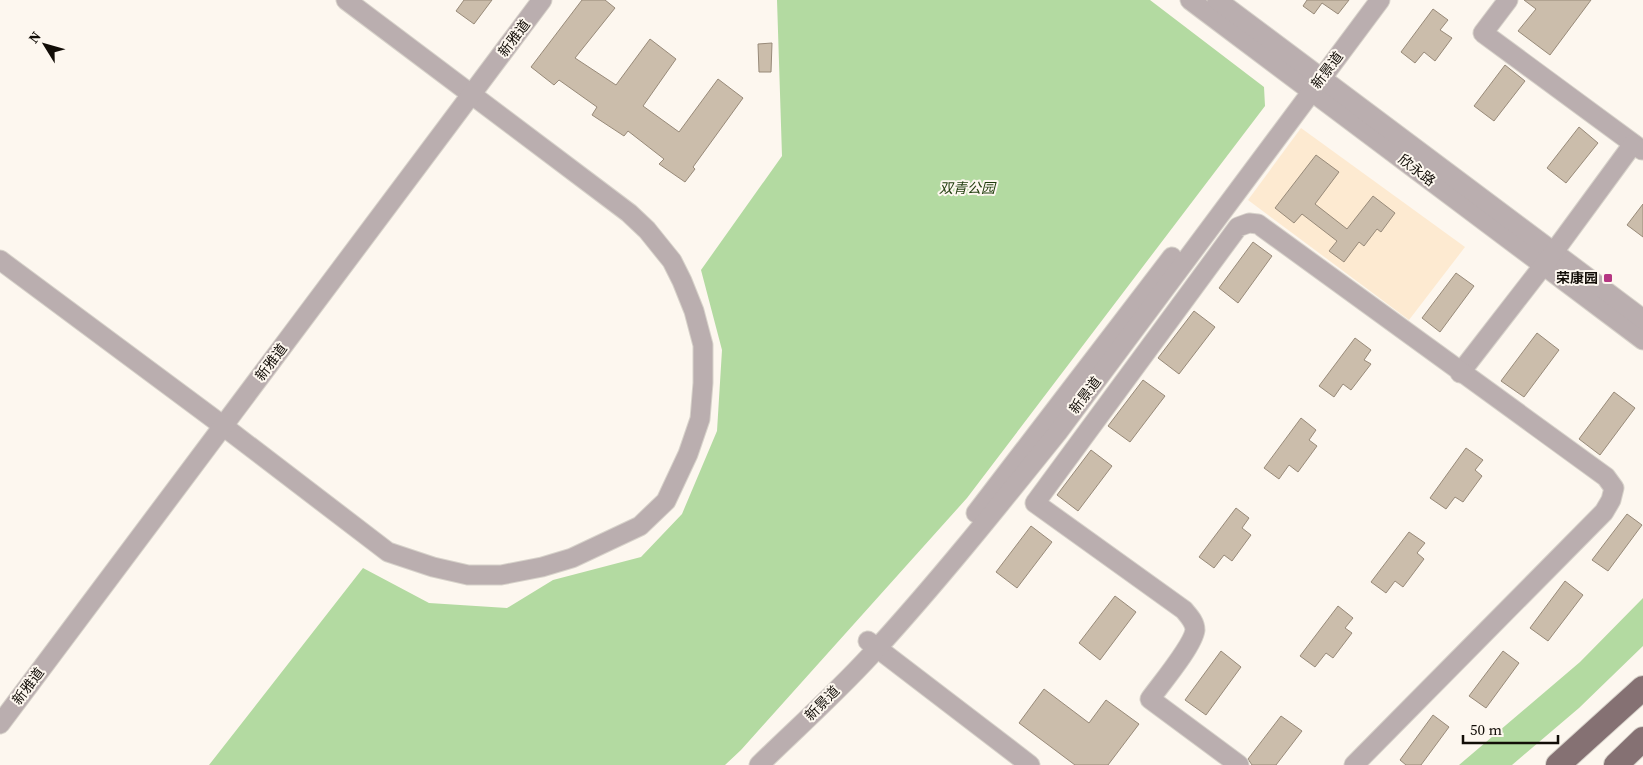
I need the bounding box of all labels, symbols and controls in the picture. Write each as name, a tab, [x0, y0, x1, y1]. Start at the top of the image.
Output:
street label: 新雅道	[493, 15, 535, 61]
north arrow	[20, 20, 70, 70]
text: N	[24, 27, 46, 47]
street label: 新景道	[1306, 47, 1348, 93]
street label: 欣永路	[1394, 149, 1440, 191]
park label: 双青公园	[939, 178, 997, 198]
place label: 荣康园	[1556, 268, 1598, 288]
marker: 荣康园	[1602, 272, 1614, 284]
street label: 新雅道	[250, 339, 292, 385]
street label: 新景道	[1064, 372, 1106, 418]
street label: 新雅道	[7, 663, 49, 709]
street label: 新景道	[800, 681, 844, 725]
scale bar	[1463, 712, 1558, 744]
text: 50 m	[1470, 719, 1502, 740]

